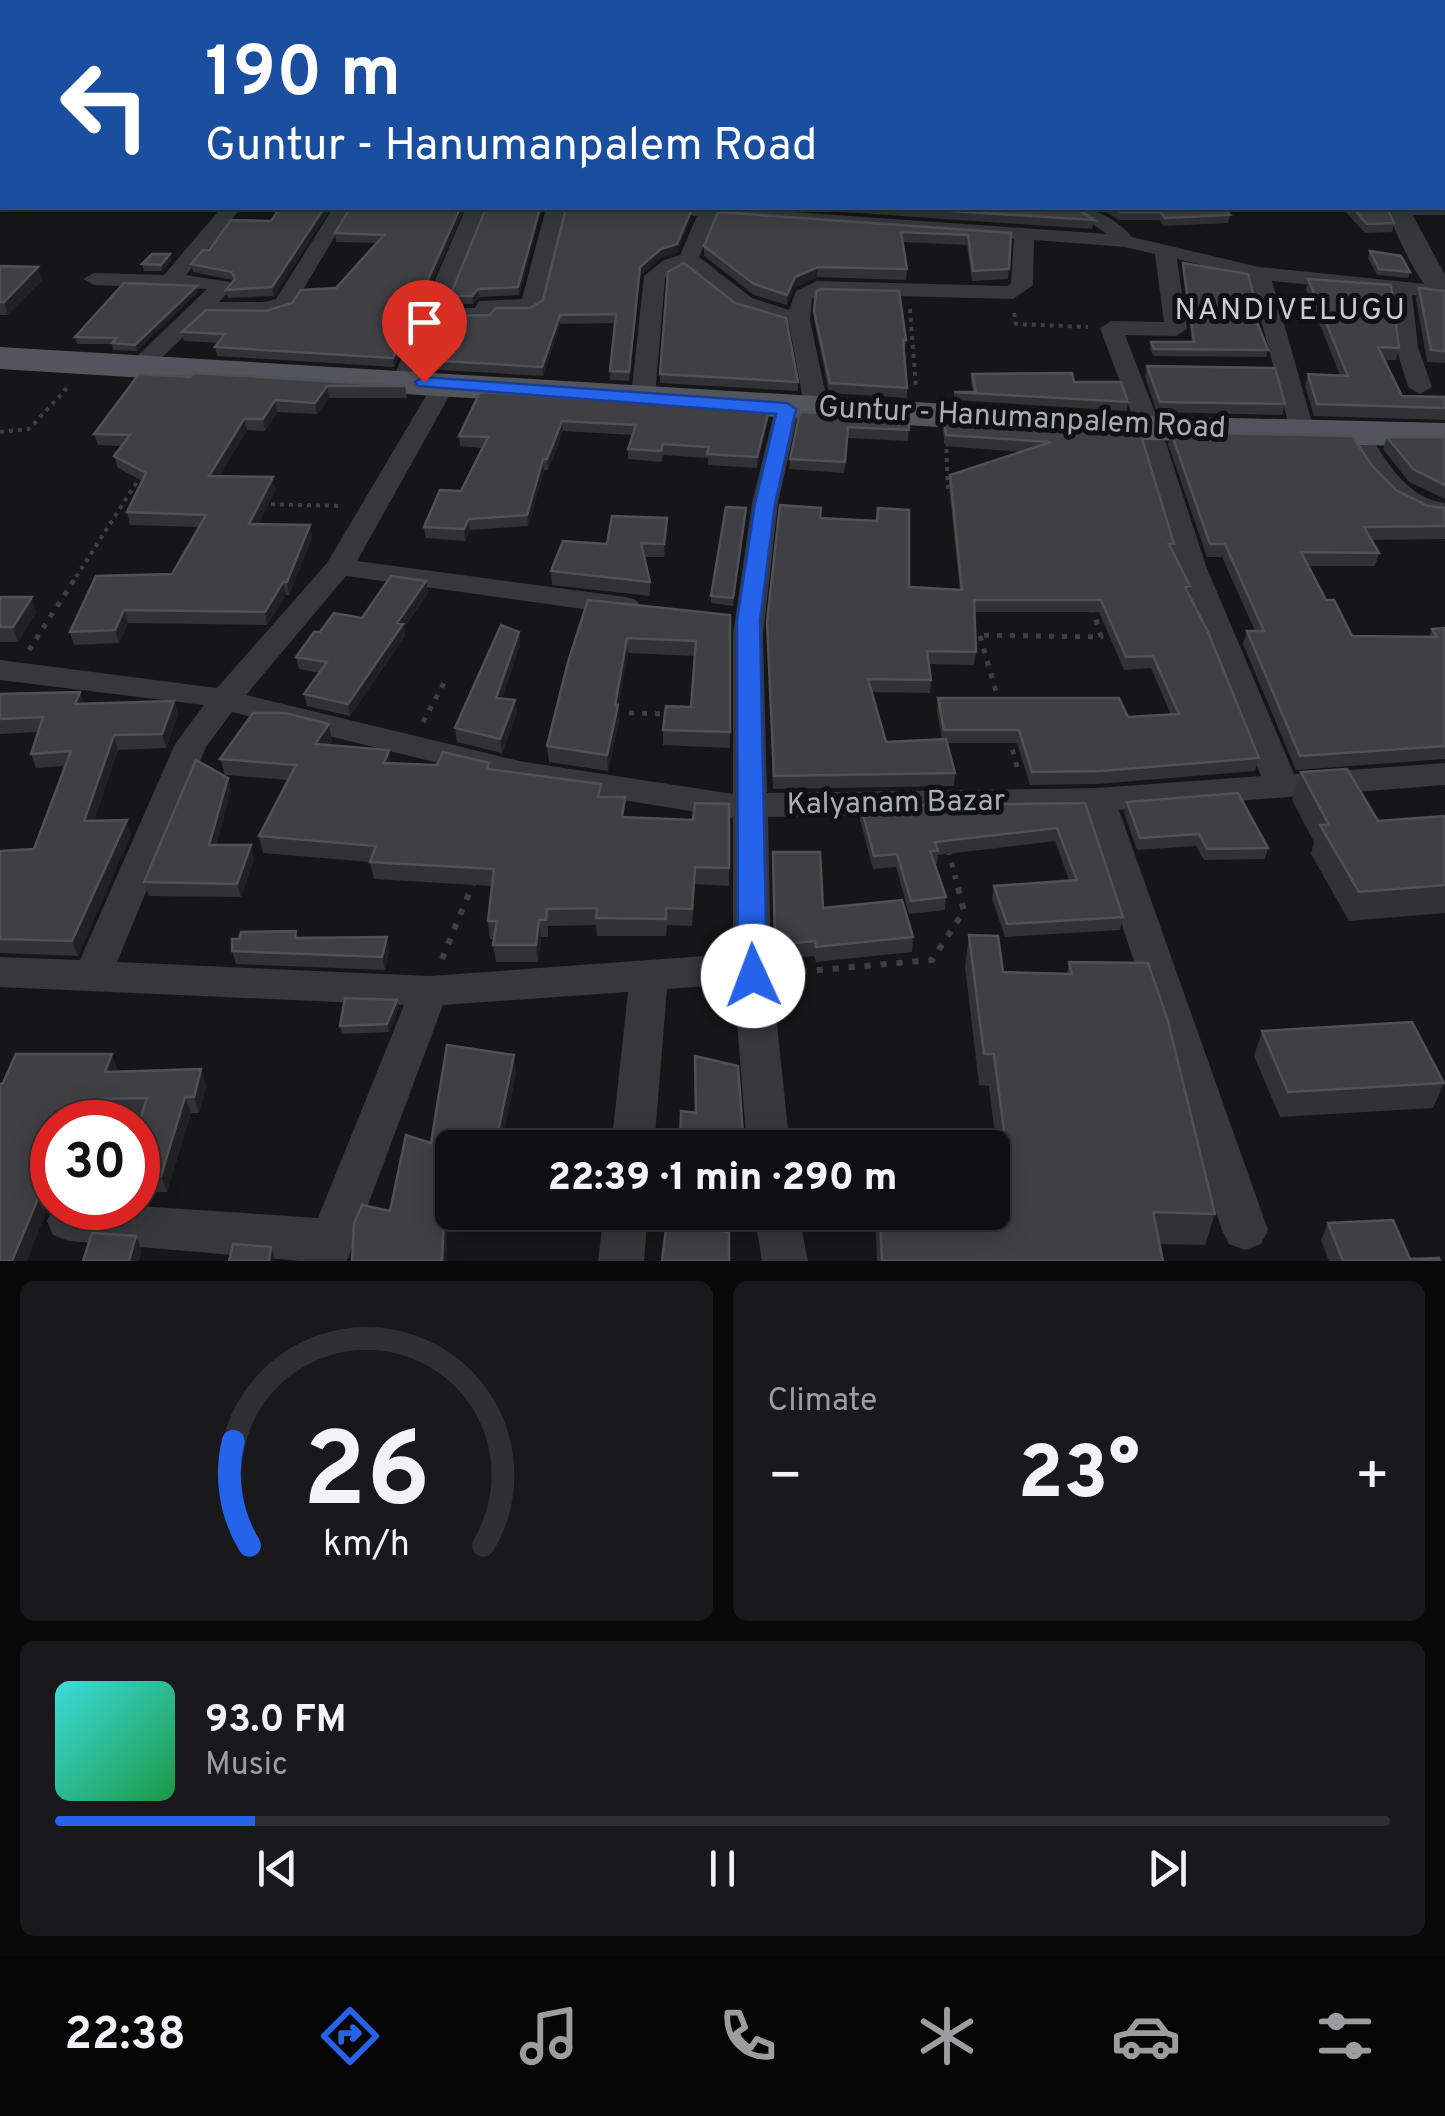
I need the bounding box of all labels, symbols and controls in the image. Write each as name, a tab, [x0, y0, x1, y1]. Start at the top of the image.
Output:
text: 190 m	[205, 32, 401, 121]
icon: left	[40, 40, 170, 170]
text: Guntur - Hanumanpalem Road	[205, 119, 817, 176]
pin	[382, 280, 467, 383]
district label: NANDIVELUGU	[1175, 293, 1407, 330]
icon: arrive	[397, 295, 452, 350]
street label: Guntur - Hanumanpalem Road	[817, 390, 1227, 448]
street label: Kalyanam Bazar	[786, 784, 1006, 824]
position arrow	[701, 924, 805, 1028]
speed limit sign: 30	[30, 1100, 160, 1230]
text: 22:39 · 1 min · 290 m	[548, 1155, 897, 1204]
text: Climate	[768, 1382, 877, 1422]
text: 26	[302, 1411, 430, 1543]
text: 23°	[1018, 1430, 1140, 1525]
text: −	[768, 1444, 803, 1514]
text: +	[1355, 1444, 1390, 1514]
text: km/h	[323, 1523, 410, 1569]
text: 93.0 FM	[205, 1697, 347, 1746]
text: Music	[205, 1746, 288, 1786]
icon: previous	[250, 1841, 305, 1896]
icon: pause	[695, 1841, 750, 1896]
icon: next	[1140, 1841, 1195, 1896]
icon: directions	[315, 2001, 385, 2071]
icon: music	[514, 2001, 584, 2071]
icon: phone	[713, 2001, 783, 2071]
icon: climate	[912, 2001, 982, 2071]
icon: car	[1111, 2001, 1181, 2071]
icon: filters	[1310, 2001, 1380, 2071]
text: 22:38	[65, 2008, 186, 2065]

